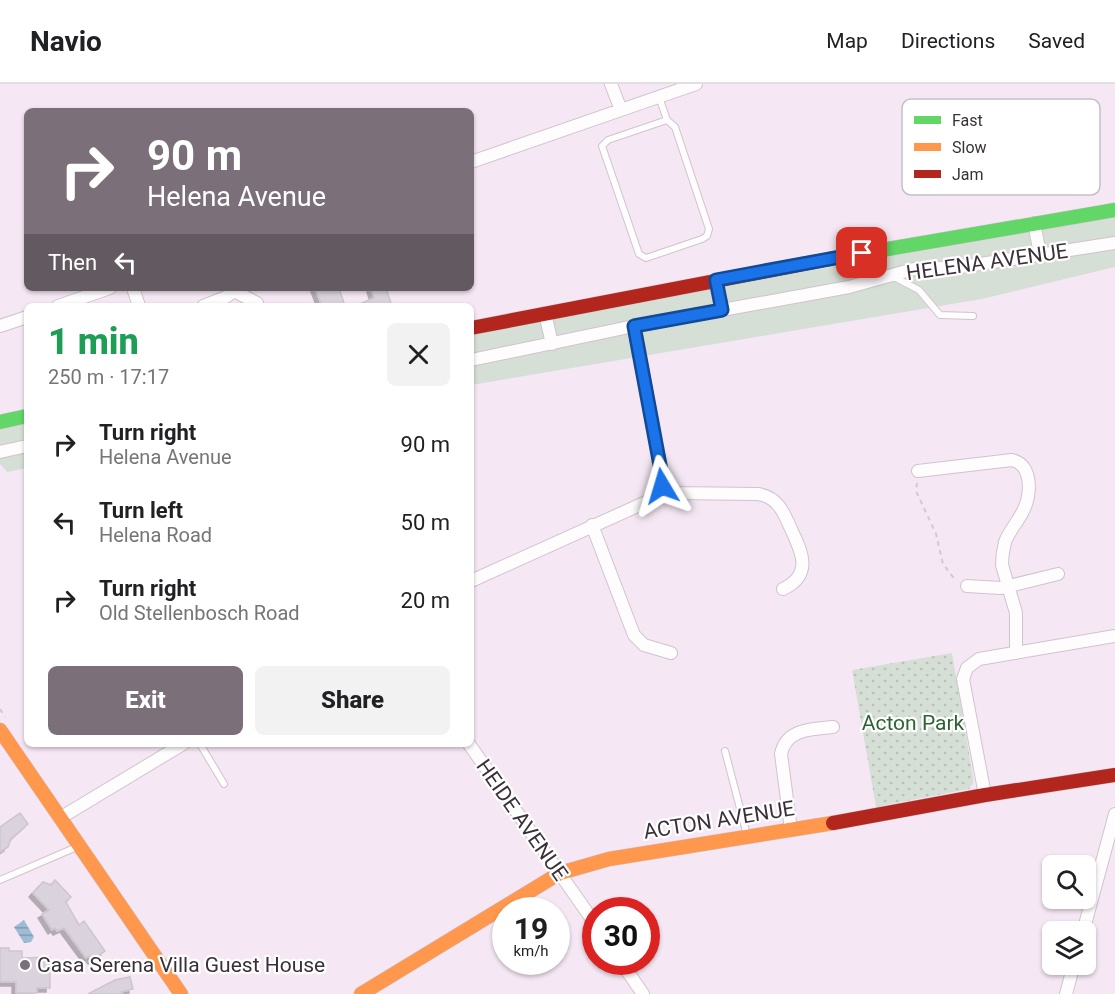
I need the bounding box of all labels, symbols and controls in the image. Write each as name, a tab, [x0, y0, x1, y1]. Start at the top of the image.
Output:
text: Navio	[30, 25, 102, 58]
text: Map	[826, 29, 868, 53]
text: Directions	[901, 29, 995, 53]
text: Saved	[1028, 29, 1085, 53]
legend	[902, 99, 1100, 195]
text: Fast	[952, 111, 983, 130]
text: 90 m	[147, 131, 242, 180]
icon: right	[48, 132, 126, 210]
text: Slow	[952, 138, 987, 157]
text: Jam	[952, 165, 984, 184]
text: Helena Avenue	[147, 181, 326, 213]
pin	[836, 227, 887, 278]
icon: arrive	[845, 236, 878, 269]
street label: HELENA AVENUE	[905, 239, 1069, 285]
icon: left	[109, 246, 142, 279]
text: Then	[48, 250, 97, 275]
text: 1 min	[48, 321, 139, 363]
button: close	[387, 323, 450, 386]
text: 250 m · 17:17	[48, 365, 169, 389]
text: Turn right	[99, 420, 196, 445]
icon: right	[48, 428, 81, 461]
text: 90 m	[401, 432, 450, 457]
text: Helena Avenue	[99, 445, 232, 469]
position arrow	[630, 454, 694, 518]
text: Turn left	[99, 498, 183, 523]
icon: left	[48, 506, 81, 539]
text: 50 m	[401, 510, 450, 535]
text: Helena Road	[99, 523, 212, 547]
text: Turn right	[99, 576, 196, 601]
icon: right	[48, 584, 81, 617]
text: 20 m	[401, 588, 450, 613]
text: Old Stellenbosch Road	[99, 601, 300, 625]
button: Exit	[48, 666, 243, 735]
button: Share	[255, 666, 450, 735]
park label: Acton Park	[862, 711, 965, 735]
street label: HEIDE AVENUE	[471, 755, 573, 885]
street label: ACTON AVENUE	[642, 796, 796, 844]
map controls	[1042, 855, 1096, 975]
button: search	[1042, 855, 1096, 909]
speed limit sign: 30	[582, 897, 660, 975]
text: 19	[514, 911, 548, 946]
button: layers	[1042, 921, 1096, 975]
text: km/h	[513, 942, 549, 960]
place label: Casa Serena Villa Guest House	[37, 953, 325, 977]
marker: Casa Serena Villa Guest House	[18, 958, 32, 972]

